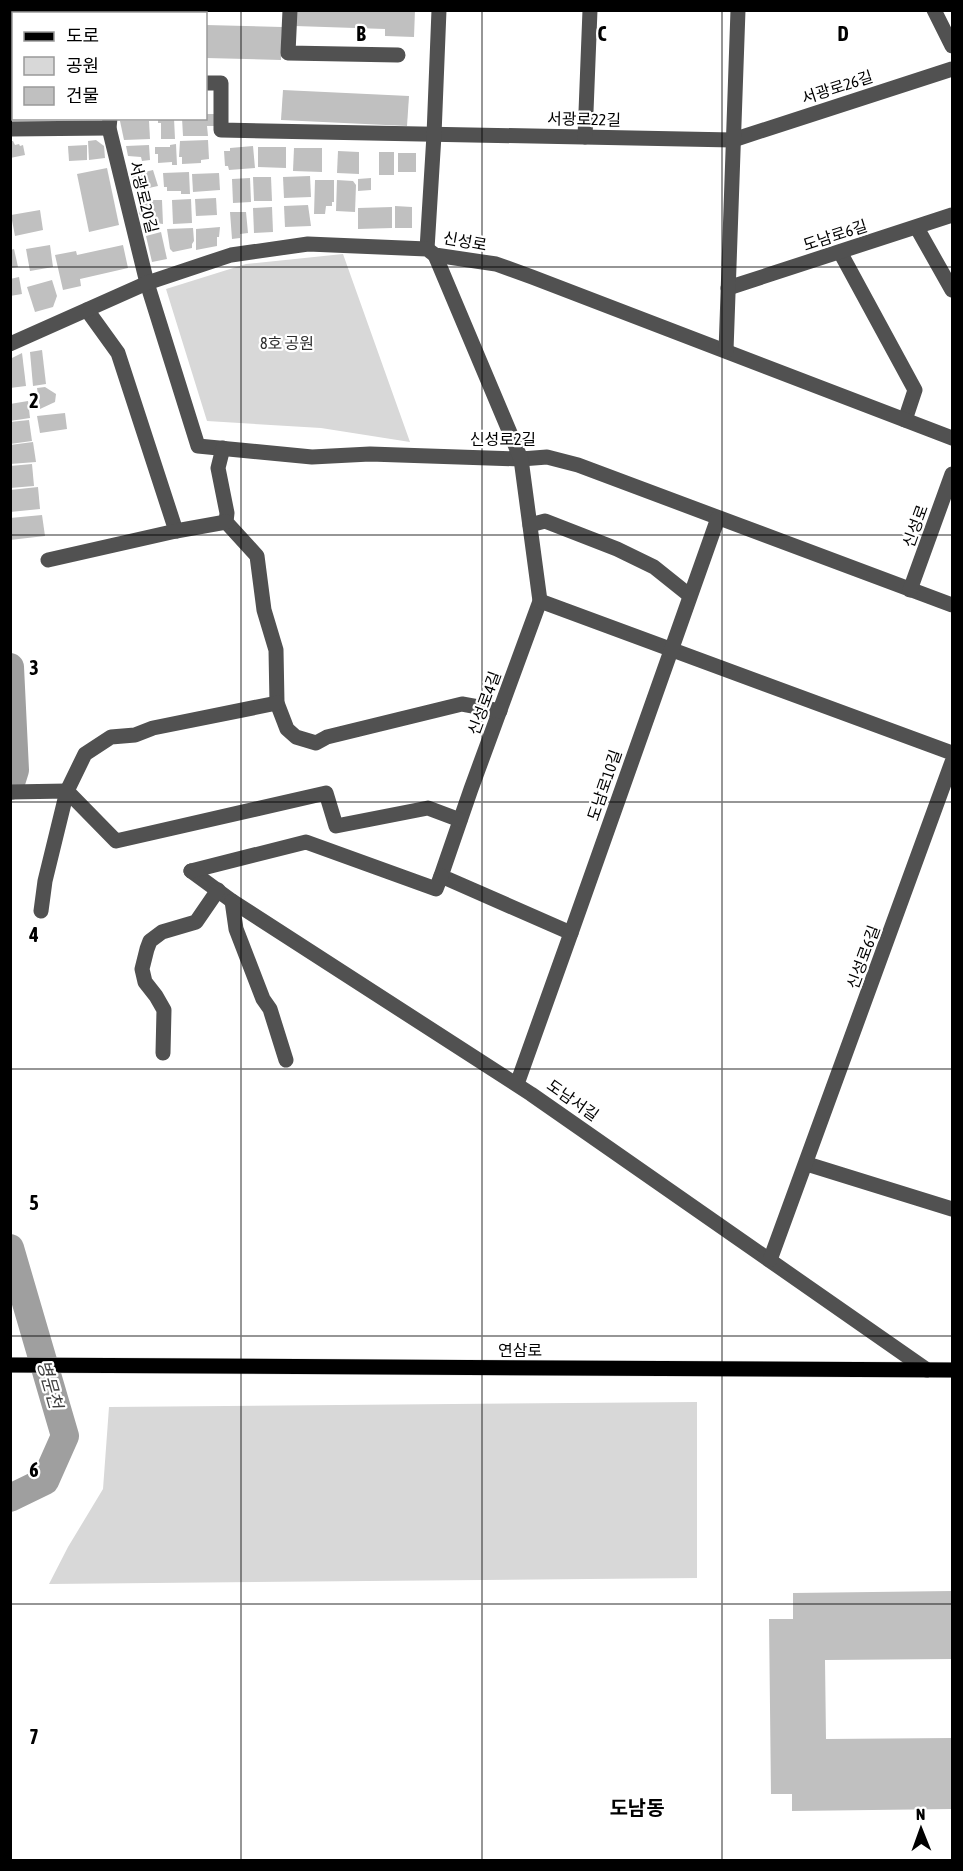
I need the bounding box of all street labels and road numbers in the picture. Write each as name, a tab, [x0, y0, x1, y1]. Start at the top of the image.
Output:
street label: 서광로26길	[799, 67, 875, 107]
street label: 서광로22길	[547, 109, 621, 129]
street label: 서광로20길	[126, 159, 162, 235]
street label: 도남로6길	[801, 216, 869, 254]
street label: 신성로	[442, 228, 489, 254]
street label: 신성로2길	[470, 430, 536, 448]
street label: 신성로	[899, 502, 931, 550]
street label: 신성로4길	[464, 669, 504, 737]
street label: 도남로10길	[583, 747, 625, 823]
street label: 신성로6길	[843, 923, 883, 991]
street label: 도남서길	[544, 1076, 602, 1124]
street label: 연삼로	[498, 1341, 542, 1359]

